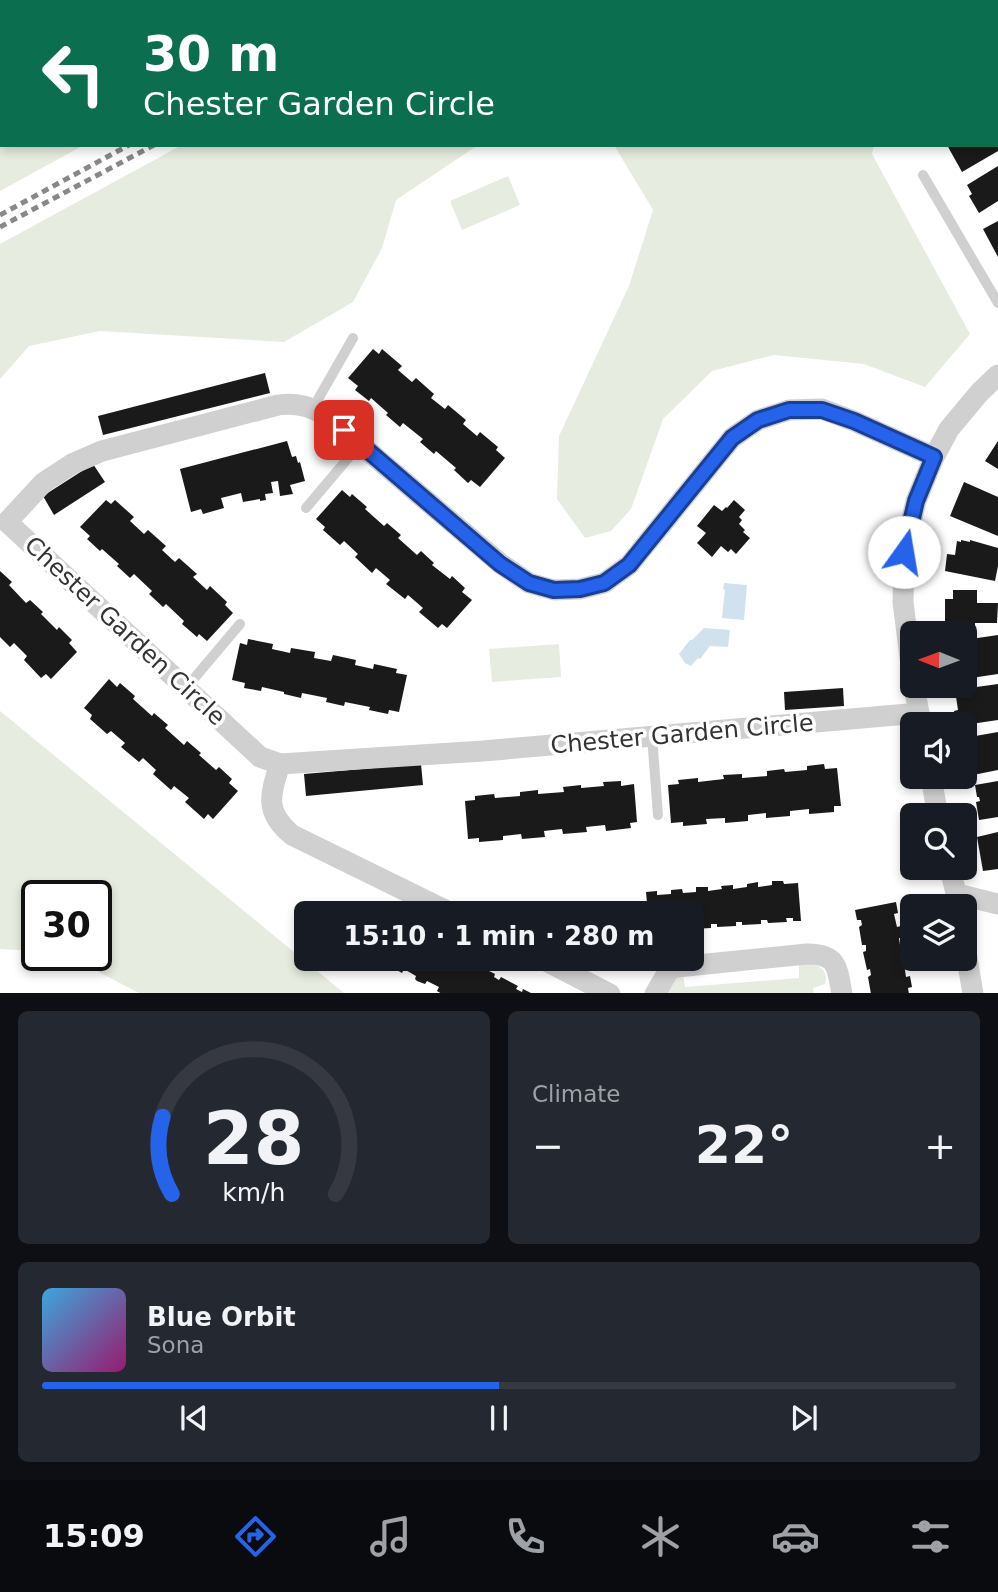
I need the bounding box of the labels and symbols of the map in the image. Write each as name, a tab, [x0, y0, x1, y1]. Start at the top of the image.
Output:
pin	[314, 400, 374, 460]
position arrow	[867, 515, 941, 589]
street label: Chester Garden Circle	[19, 531, 231, 731]
north arrow	[900, 621, 976, 698]
street label: Chester Garden Circle	[549, 709, 815, 759]
speed limit sign: 30	[21, 880, 112, 971]

